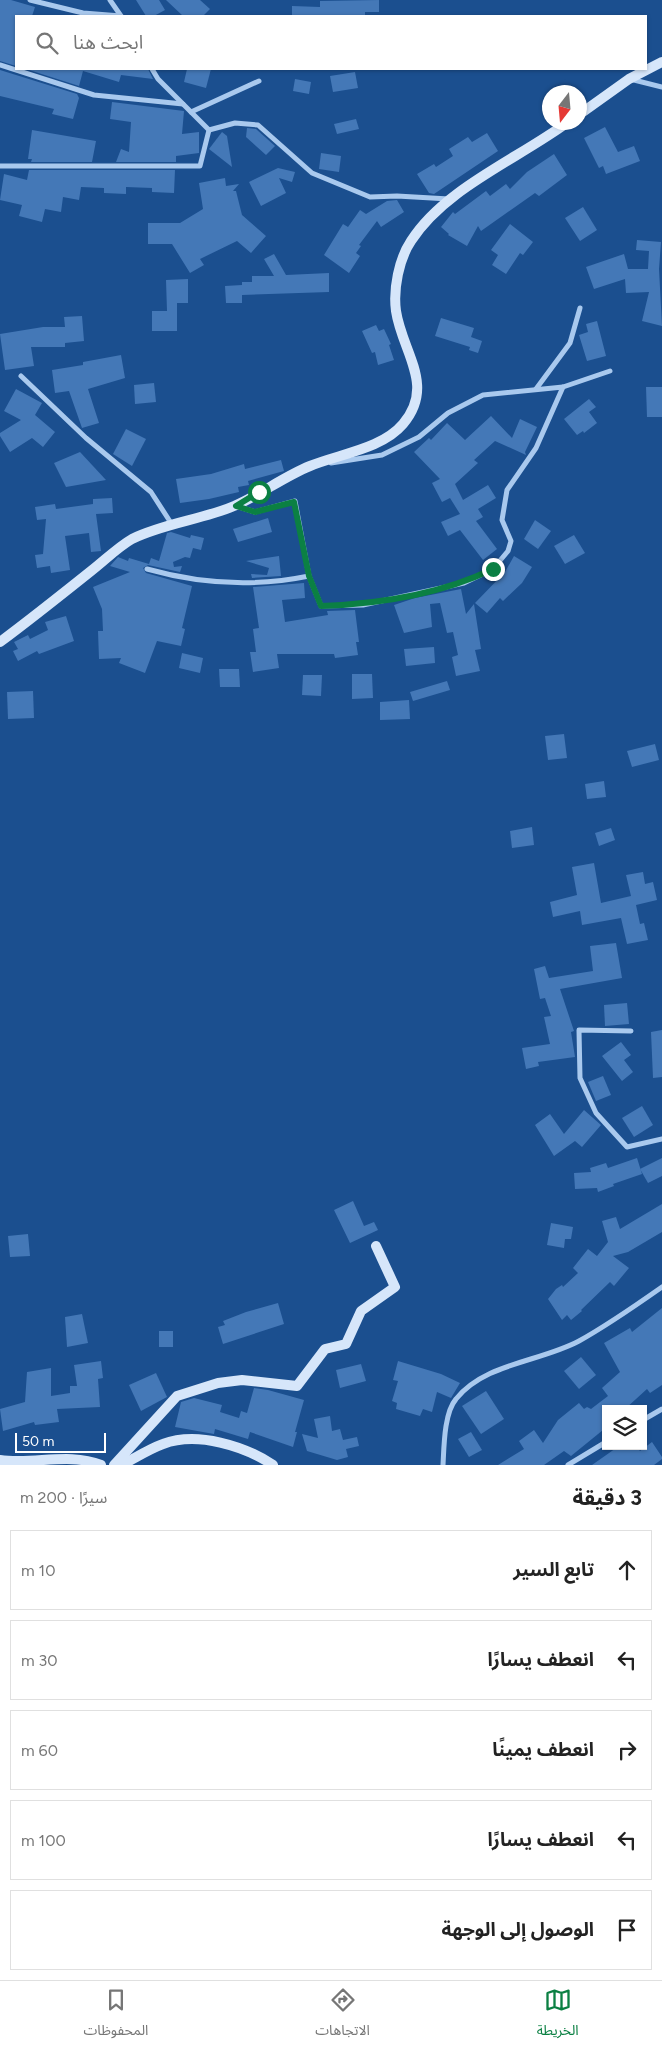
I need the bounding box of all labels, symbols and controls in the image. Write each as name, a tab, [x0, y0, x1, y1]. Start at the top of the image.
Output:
search box	[15, 15, 647, 70]
icon: search	[33, 29, 61, 57]
text: ابحث هنا	[73, 31, 143, 54]
north arrow	[542, 85, 587, 130]
route start	[248, 481, 271, 504]
route end	[482, 558, 505, 581]
map controls	[602, 1405, 647, 1450]
button: layers	[602, 1405, 647, 1450]
scale bar	[15, 1430, 106, 1453]
text: 50 m	[22, 1433, 54, 1450]
text: 3 دقيقة	[572, 1485, 642, 1510]
text: سيرًا · 200 m	[20, 1488, 107, 1507]
icon: ahead	[613, 1556, 641, 1584]
text: تابع السير	[513, 1558, 594, 1581]
text: 10 m	[21, 1561, 55, 1580]
icon: left	[613, 1646, 641, 1674]
text: انعطف يسارًا	[487, 1648, 594, 1671]
text: 30 m	[21, 1651, 58, 1670]
icon: right	[613, 1736, 641, 1764]
text: انعطف يمينًا	[492, 1738, 594, 1761]
text: 60 m	[21, 1741, 58, 1760]
icon: left	[613, 1826, 641, 1854]
text: انعطف يسارًا	[487, 1828, 594, 1851]
text: 100 m	[21, 1831, 66, 1850]
icon: arrive	[613, 1916, 641, 1944]
text: الوصول إلى الوجهة	[441, 1918, 594, 1941]
tab: المحفوظات	[83, 1986, 148, 2045]
tab: الاتجاهات	[315, 1986, 370, 2045]
tab: الخريطة	[537, 1986, 579, 2045]

